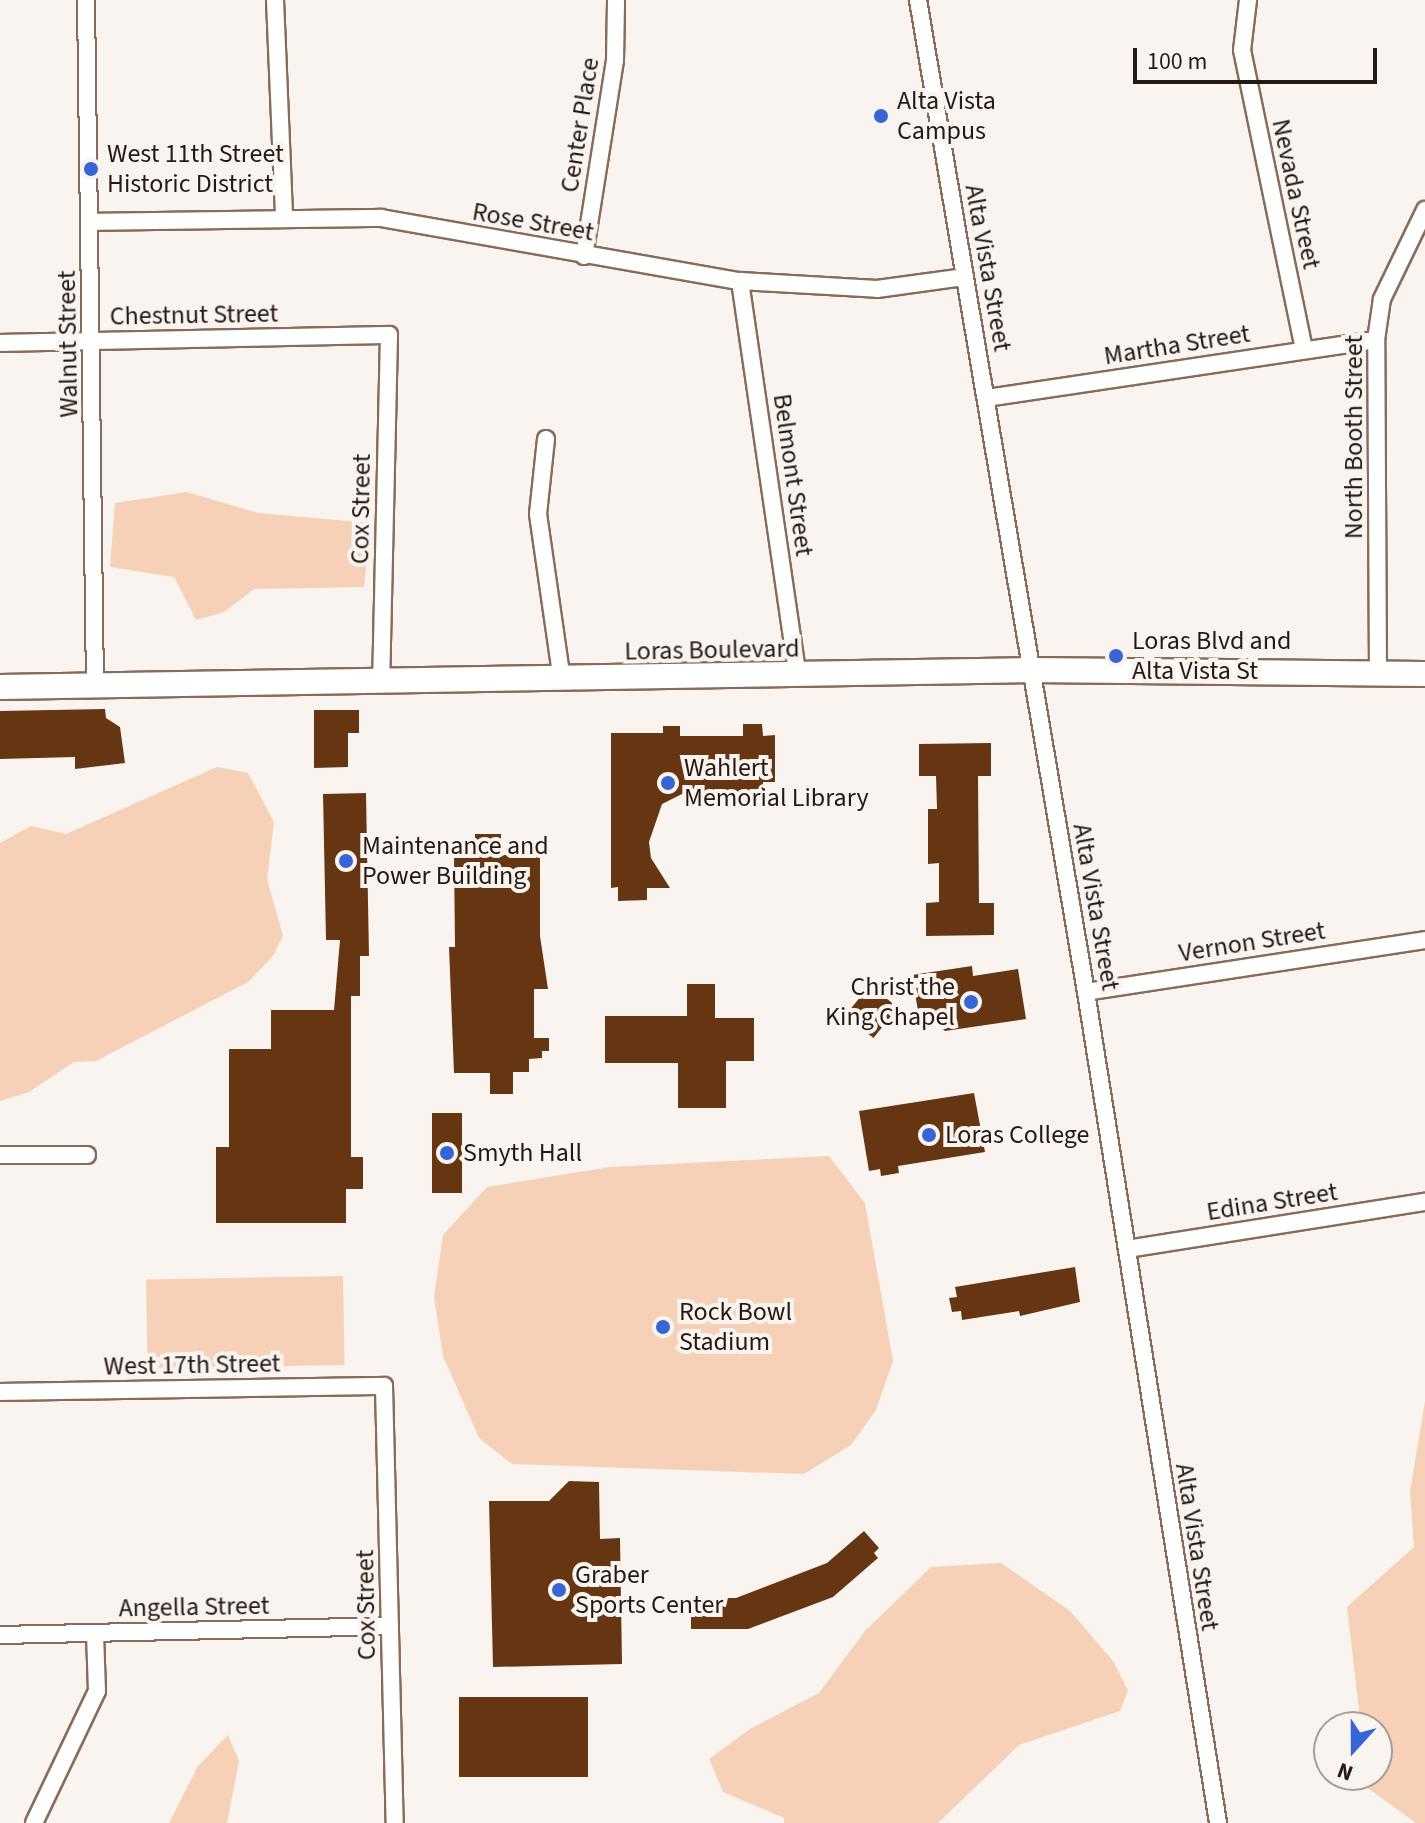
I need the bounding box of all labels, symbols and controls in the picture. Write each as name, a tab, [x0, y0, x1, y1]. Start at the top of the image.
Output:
scale bar	[1137, 32, 1381, 82]
text: 100 m	[1147, 44, 1207, 79]
street label: Center Place	[554, 55, 606, 195]
place label: Alta Vista Campus	[897, 85, 996, 146]
marker: Alta Vista Campus	[872, 107, 890, 125]
street label: Nevada Street	[1265, 116, 1327, 272]
place label: West 11th Street Historic District	[107, 138, 284, 200]
marker: West 11th Street Historic District	[82, 160, 100, 178]
street label: Alta Vista Street	[958, 182, 1018, 354]
street label: Rose Street	[470, 196, 596, 248]
street label: Walnut Street	[51, 270, 85, 418]
street label: Chestnut Street	[109, 298, 279, 332]
street label: Martha Street	[1102, 318, 1252, 372]
street label: North Booth Street	[1338, 335, 1370, 539]
street label: Belmont Street	[766, 392, 820, 558]
street label: Cox Street	[344, 454, 378, 564]
place label: Loras Blvd and Alta Vista St	[1132, 625, 1291, 686]
street label: Loras Boulevard	[624, 633, 800, 667]
marker: Loras Blvd and Alta Vista St	[1107, 647, 1125, 665]
place label: Wahlert Memorial Library	[684, 752, 869, 814]
marker: Wahlert Memorial Library	[659, 774, 677, 792]
street label: Alta Vista Street	[1066, 821, 1126, 993]
place label: Maintenance and Power Building	[362, 830, 549, 892]
marker: Maintenance and Power Building	[337, 852, 355, 870]
street label: Vernon Street	[1177, 915, 1327, 969]
place label: Christ the King Chapel	[825, 971, 955, 1032]
marker: Christ the King Chapel	[962, 993, 980, 1011]
place label: Loras College	[945, 1119, 1090, 1151]
marker: Loras College	[920, 1126, 938, 1144]
place label: Smyth Hall	[463, 1137, 582, 1169]
marker: Smyth Hall	[438, 1144, 456, 1162]
street label: Edina Street	[1204, 1176, 1340, 1228]
place label: Rock Bowl Stadium	[679, 1296, 792, 1358]
marker: Rock Bowl Stadium	[654, 1318, 672, 1336]
street label: West 17th Street	[103, 1348, 281, 1382]
street label: Alta Vista Street	[1168, 1461, 1226, 1633]
street label: Cox Street	[349, 1550, 383, 1660]
place label: Graber Sports Center	[575, 1559, 723, 1620]
marker: Graber Sports Center	[550, 1581, 568, 1599]
street label: Angella Street	[118, 1590, 270, 1624]
north arrow	[1313, 1711, 1393, 1791]
text: N	[1333, 1754, 1358, 1789]

